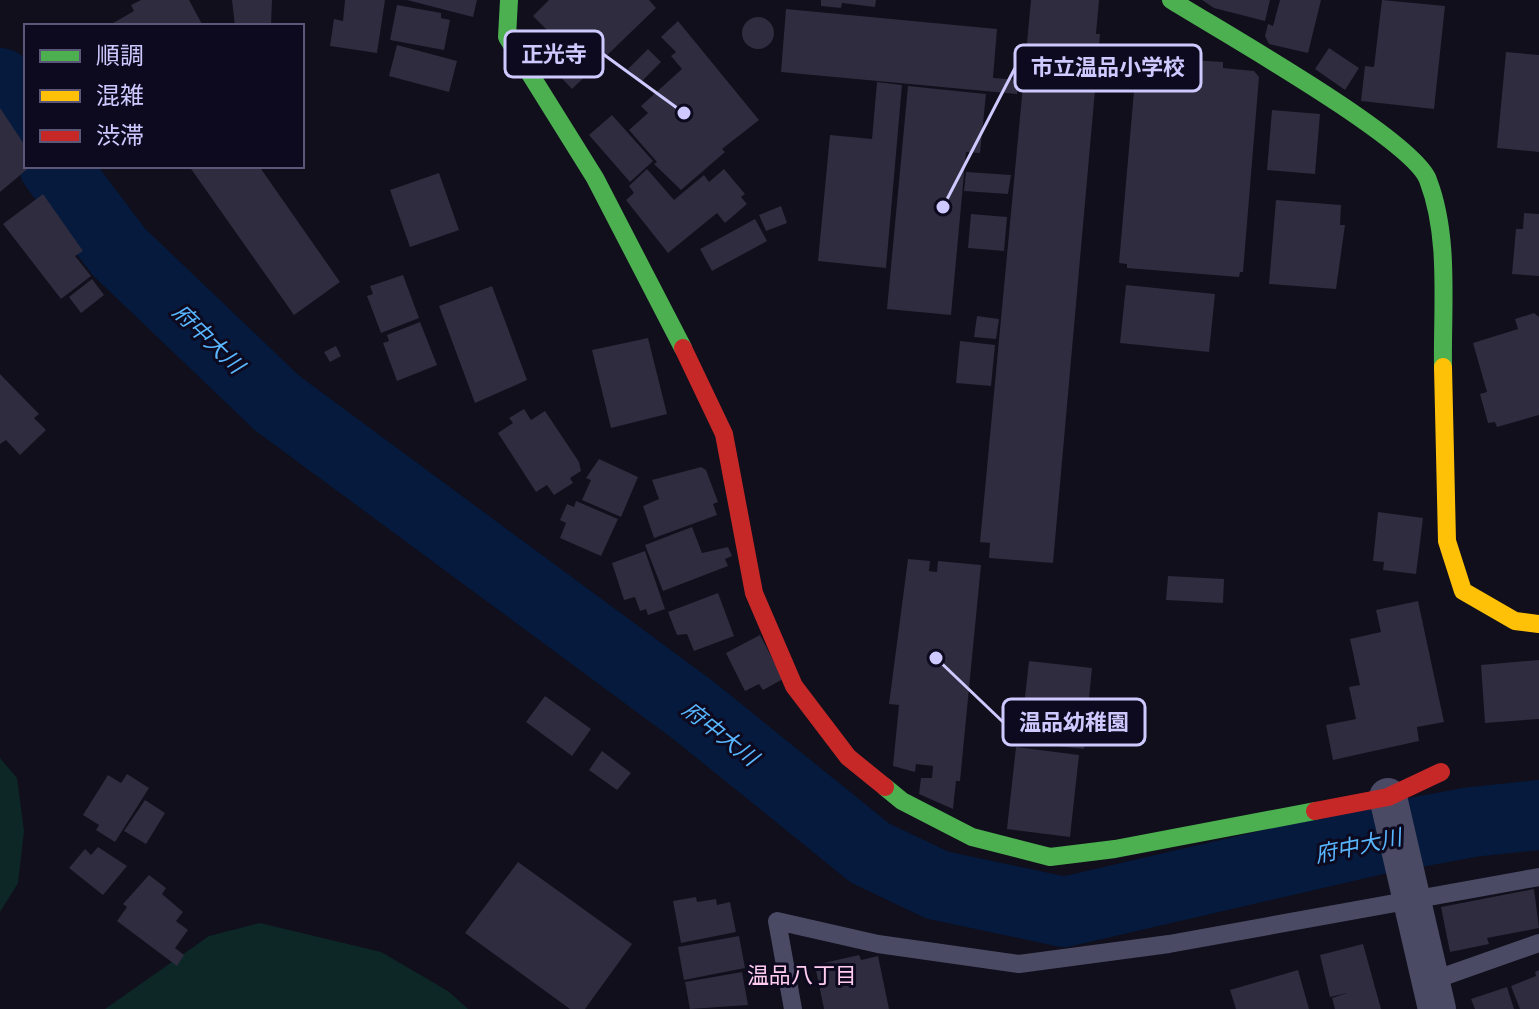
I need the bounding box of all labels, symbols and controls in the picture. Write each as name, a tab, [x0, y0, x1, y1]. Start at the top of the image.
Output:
legend	[24, 24, 304, 168]
callout: 正光寺	[505, 31, 603, 77]
text: 正光寺	[521, 41, 587, 66]
text: 順調	[96, 42, 144, 69]
callout: 市立温品小学校	[1015, 45, 1201, 91]
text: 市立温品小学校	[1031, 54, 1185, 79]
text: 混雑	[96, 82, 144, 109]
text: 渋滞	[96, 122, 144, 149]
water label: 府中大川	[169, 298, 251, 379]
water label: 府中大川	[679, 696, 765, 771]
callout: 温品幼稚園	[1003, 699, 1145, 745]
text: 温品幼稚園	[1019, 709, 1129, 734]
water label: 府中大川	[1312, 823, 1406, 866]
district label: 温品八丁目	[747, 962, 857, 987]

